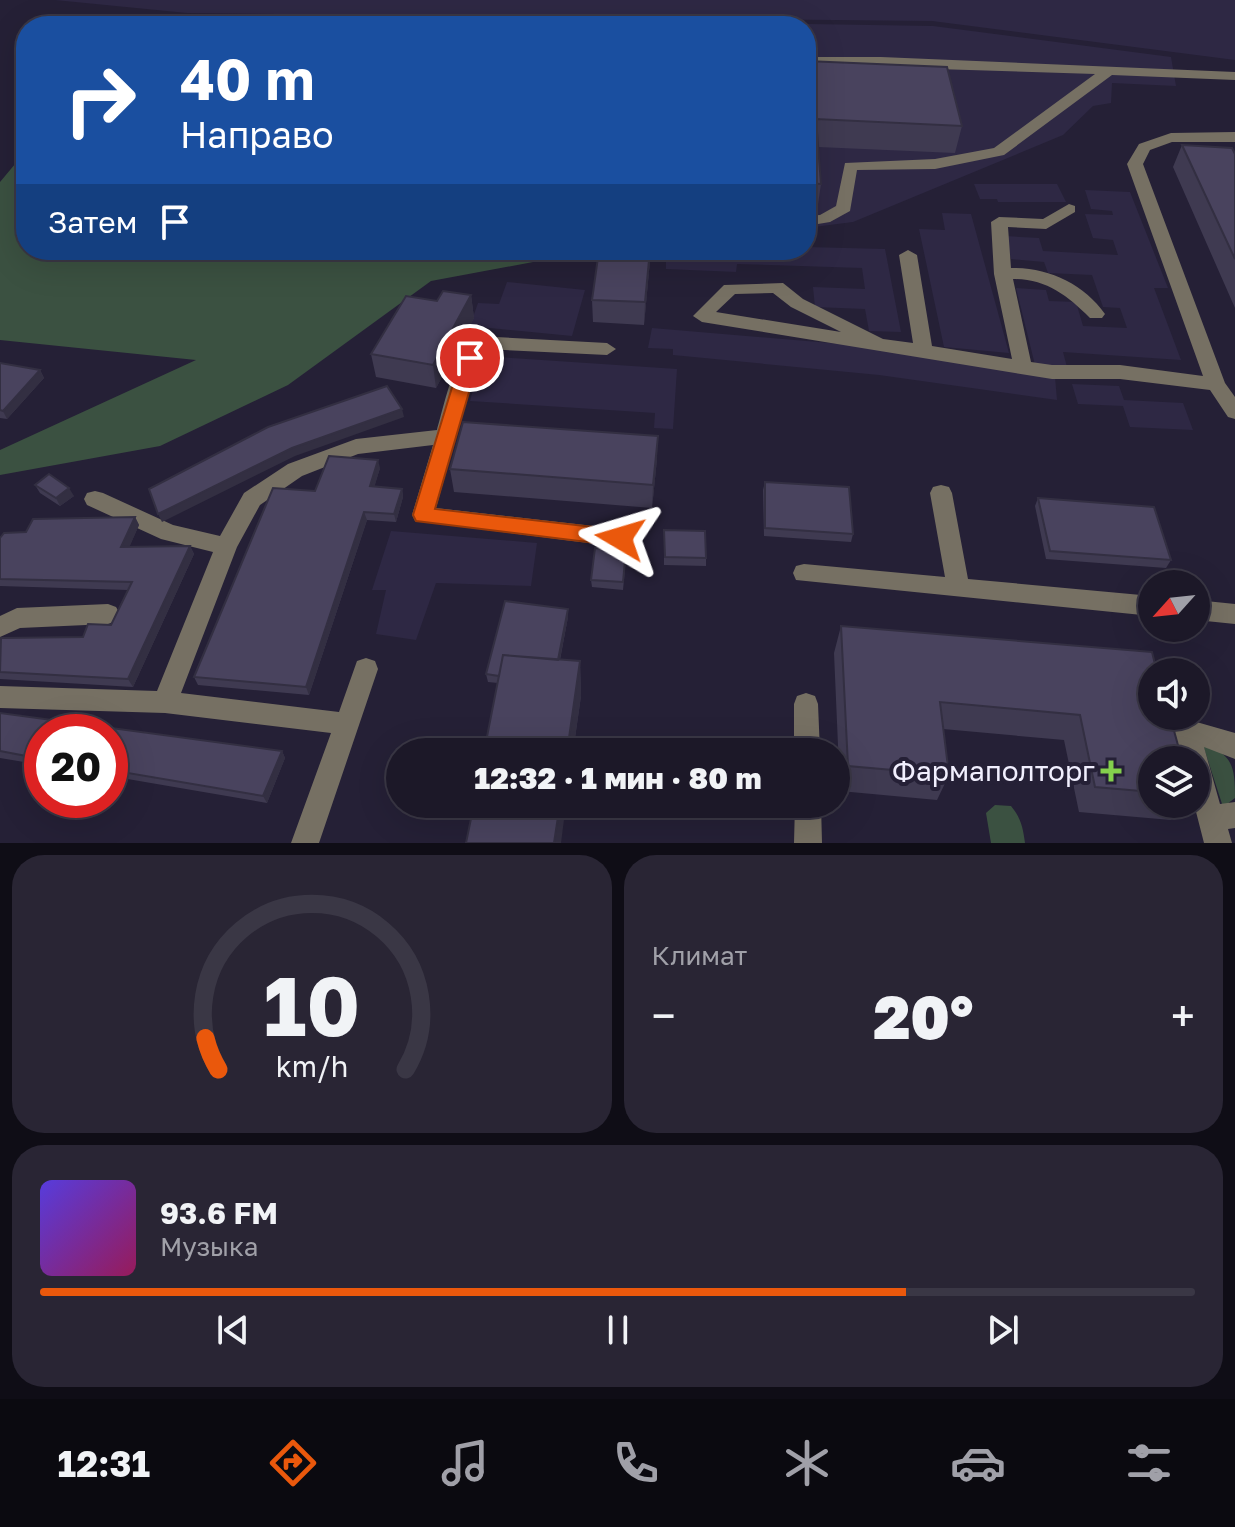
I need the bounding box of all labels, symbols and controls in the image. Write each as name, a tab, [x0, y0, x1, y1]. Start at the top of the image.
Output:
text: 40 m	[180, 45, 314, 112]
icon: right	[48, 48, 152, 152]
text: Направо	[180, 113, 334, 156]
icon: arrive	[153, 200, 197, 244]
text: Затем	[48, 204, 137, 240]
pin	[436, 324, 504, 392]
icon: arrive	[448, 336, 492, 380]
position arrow	[578, 496, 662, 580]
north arrow	[1138, 570, 1210, 642]
map controls	[1138, 570, 1210, 818]
button: sound	[1138, 658, 1210, 730]
speed limit sign: 20	[24, 714, 128, 818]
button: layers	[1138, 746, 1210, 818]
place label: Фармаполторг	[892, 754, 1095, 787]
text: 12:32 · 1 мин · 80 m	[474, 760, 762, 796]
marker: Фармаполторг	[1102, 762, 1120, 780]
text: Климат	[652, 940, 747, 971]
text: 10	[263, 954, 360, 1054]
text: 20°	[873, 980, 973, 1052]
text: −	[652, 989, 676, 1042]
text: +	[1171, 989, 1195, 1042]
text: km/h	[275, 1049, 348, 1083]
text: 93.6 FM	[160, 1195, 278, 1231]
text: Музыка	[160, 1231, 258, 1262]
icon: previous	[211, 1308, 255, 1352]
icon: pause	[596, 1308, 640, 1352]
icon: next	[981, 1308, 1025, 1352]
icon: directions	[265, 1435, 321, 1491]
icon: music	[437, 1435, 493, 1491]
icon: phone	[608, 1435, 664, 1491]
icon: climate	[779, 1435, 835, 1491]
icon: car	[950, 1435, 1006, 1491]
icon: filters	[1121, 1435, 1177, 1491]
text: 12:31	[58, 1442, 150, 1485]

